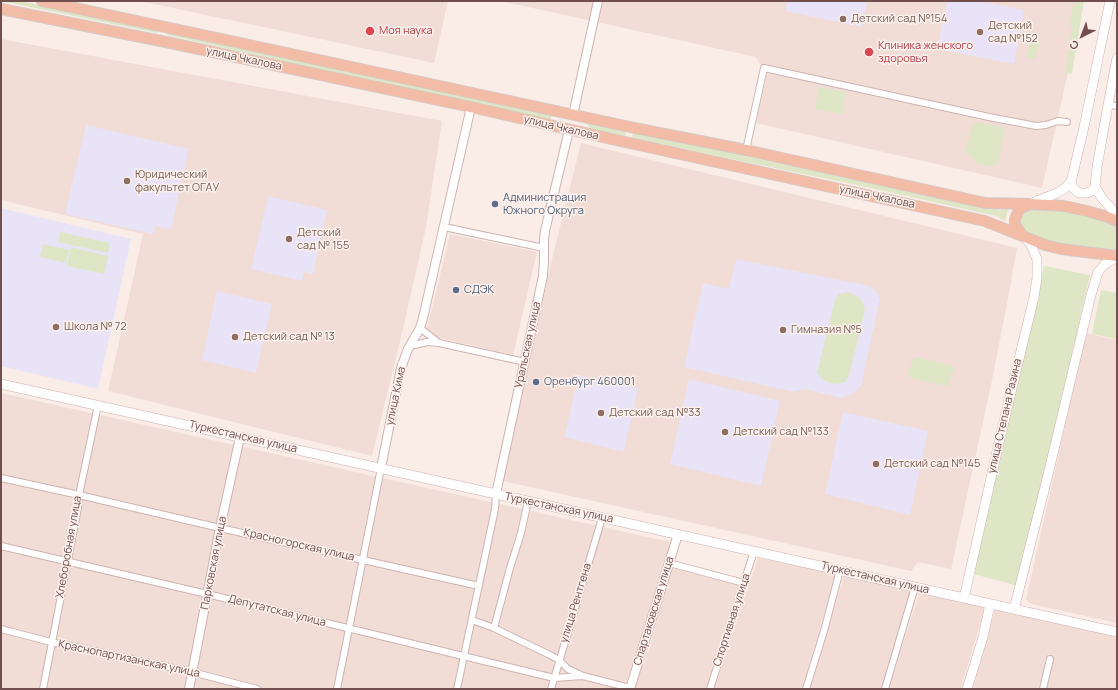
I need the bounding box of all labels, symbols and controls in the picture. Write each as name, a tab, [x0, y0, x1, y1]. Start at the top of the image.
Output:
place label: Детский сад №154	[851, 12, 947, 26]
marker: Детский сад №154	[838, 14, 848, 24]
north arrow	[1062, 16, 1102, 56]
place label: Детский сад №152	[988, 19, 1038, 45]
place label: Моя наука	[379, 24, 433, 38]
marker: Моя наука	[364, 25, 376, 37]
marker: Детский сад №152	[975, 27, 985, 37]
text: С	[1066, 37, 1082, 54]
place label: Клиника женского здоровья	[878, 39, 973, 65]
street label: улица Чкалова	[205, 45, 283, 73]
marker: Клиника женского здоровья	[863, 46, 875, 58]
street label: улица Чкалова	[522, 113, 600, 143]
place label: Юридический факультет ОГАУ	[135, 168, 219, 194]
marker: Юридический факультет ОГАУ	[122, 176, 132, 186]
street label: улица Чкалова	[838, 183, 916, 211]
place label: Администрация Южного Округа	[503, 191, 586, 217]
marker: Администрация Южного Округа	[490, 199, 500, 209]
place label: Детский сад № 155	[297, 226, 349, 252]
marker: Детский сад № 155	[284, 234, 294, 244]
place label: СДЭК	[464, 283, 494, 297]
marker: СДЭК	[451, 285, 461, 295]
street label: Уральская улица	[512, 300, 544, 390]
place label: Школа № 72	[64, 320, 127, 334]
marker: Школа № 72	[51, 322, 61, 332]
place label: Гимназия №5	[791, 323, 862, 337]
marker: Гимназия №5	[778, 325, 788, 335]
place label: Детский сад № 13	[243, 330, 335, 344]
marker: Детский сад № 13	[230, 332, 240, 342]
street label: улица Степана Разина	[985, 357, 1025, 475]
street label: улица Кима	[383, 365, 409, 427]
place label: Оренбург 460001	[544, 375, 635, 389]
marker: Оренбург 460001	[531, 377, 541, 387]
place label: Детский сад №33	[609, 406, 700, 420]
marker: Детский сад №33	[596, 408, 606, 418]
street label: Туркестанская улица	[188, 418, 298, 456]
place label: Детский сад №133	[733, 425, 829, 439]
marker: Детский сад №133	[720, 427, 730, 437]
place label: Детский сад №145	[884, 457, 980, 471]
marker: Детский сад №145	[871, 459, 881, 469]
street label: Туркестанская улица	[503, 490, 615, 526]
street label: Хлеборобная улица	[54, 495, 84, 599]
street label: Парковская улица	[198, 515, 230, 611]
street label: Красногорская улица	[242, 526, 356, 564]
street label: Спартаковская улица	[631, 555, 677, 667]
street label: Туркестанская улица	[820, 559, 930, 597]
street label: улица Рентгена	[558, 562, 594, 644]
street label: Спортивная улица	[711, 572, 753, 668]
street label: Депутатская улица	[227, 592, 327, 630]
street label: Краснопартизанская улица	[57, 638, 201, 680]

